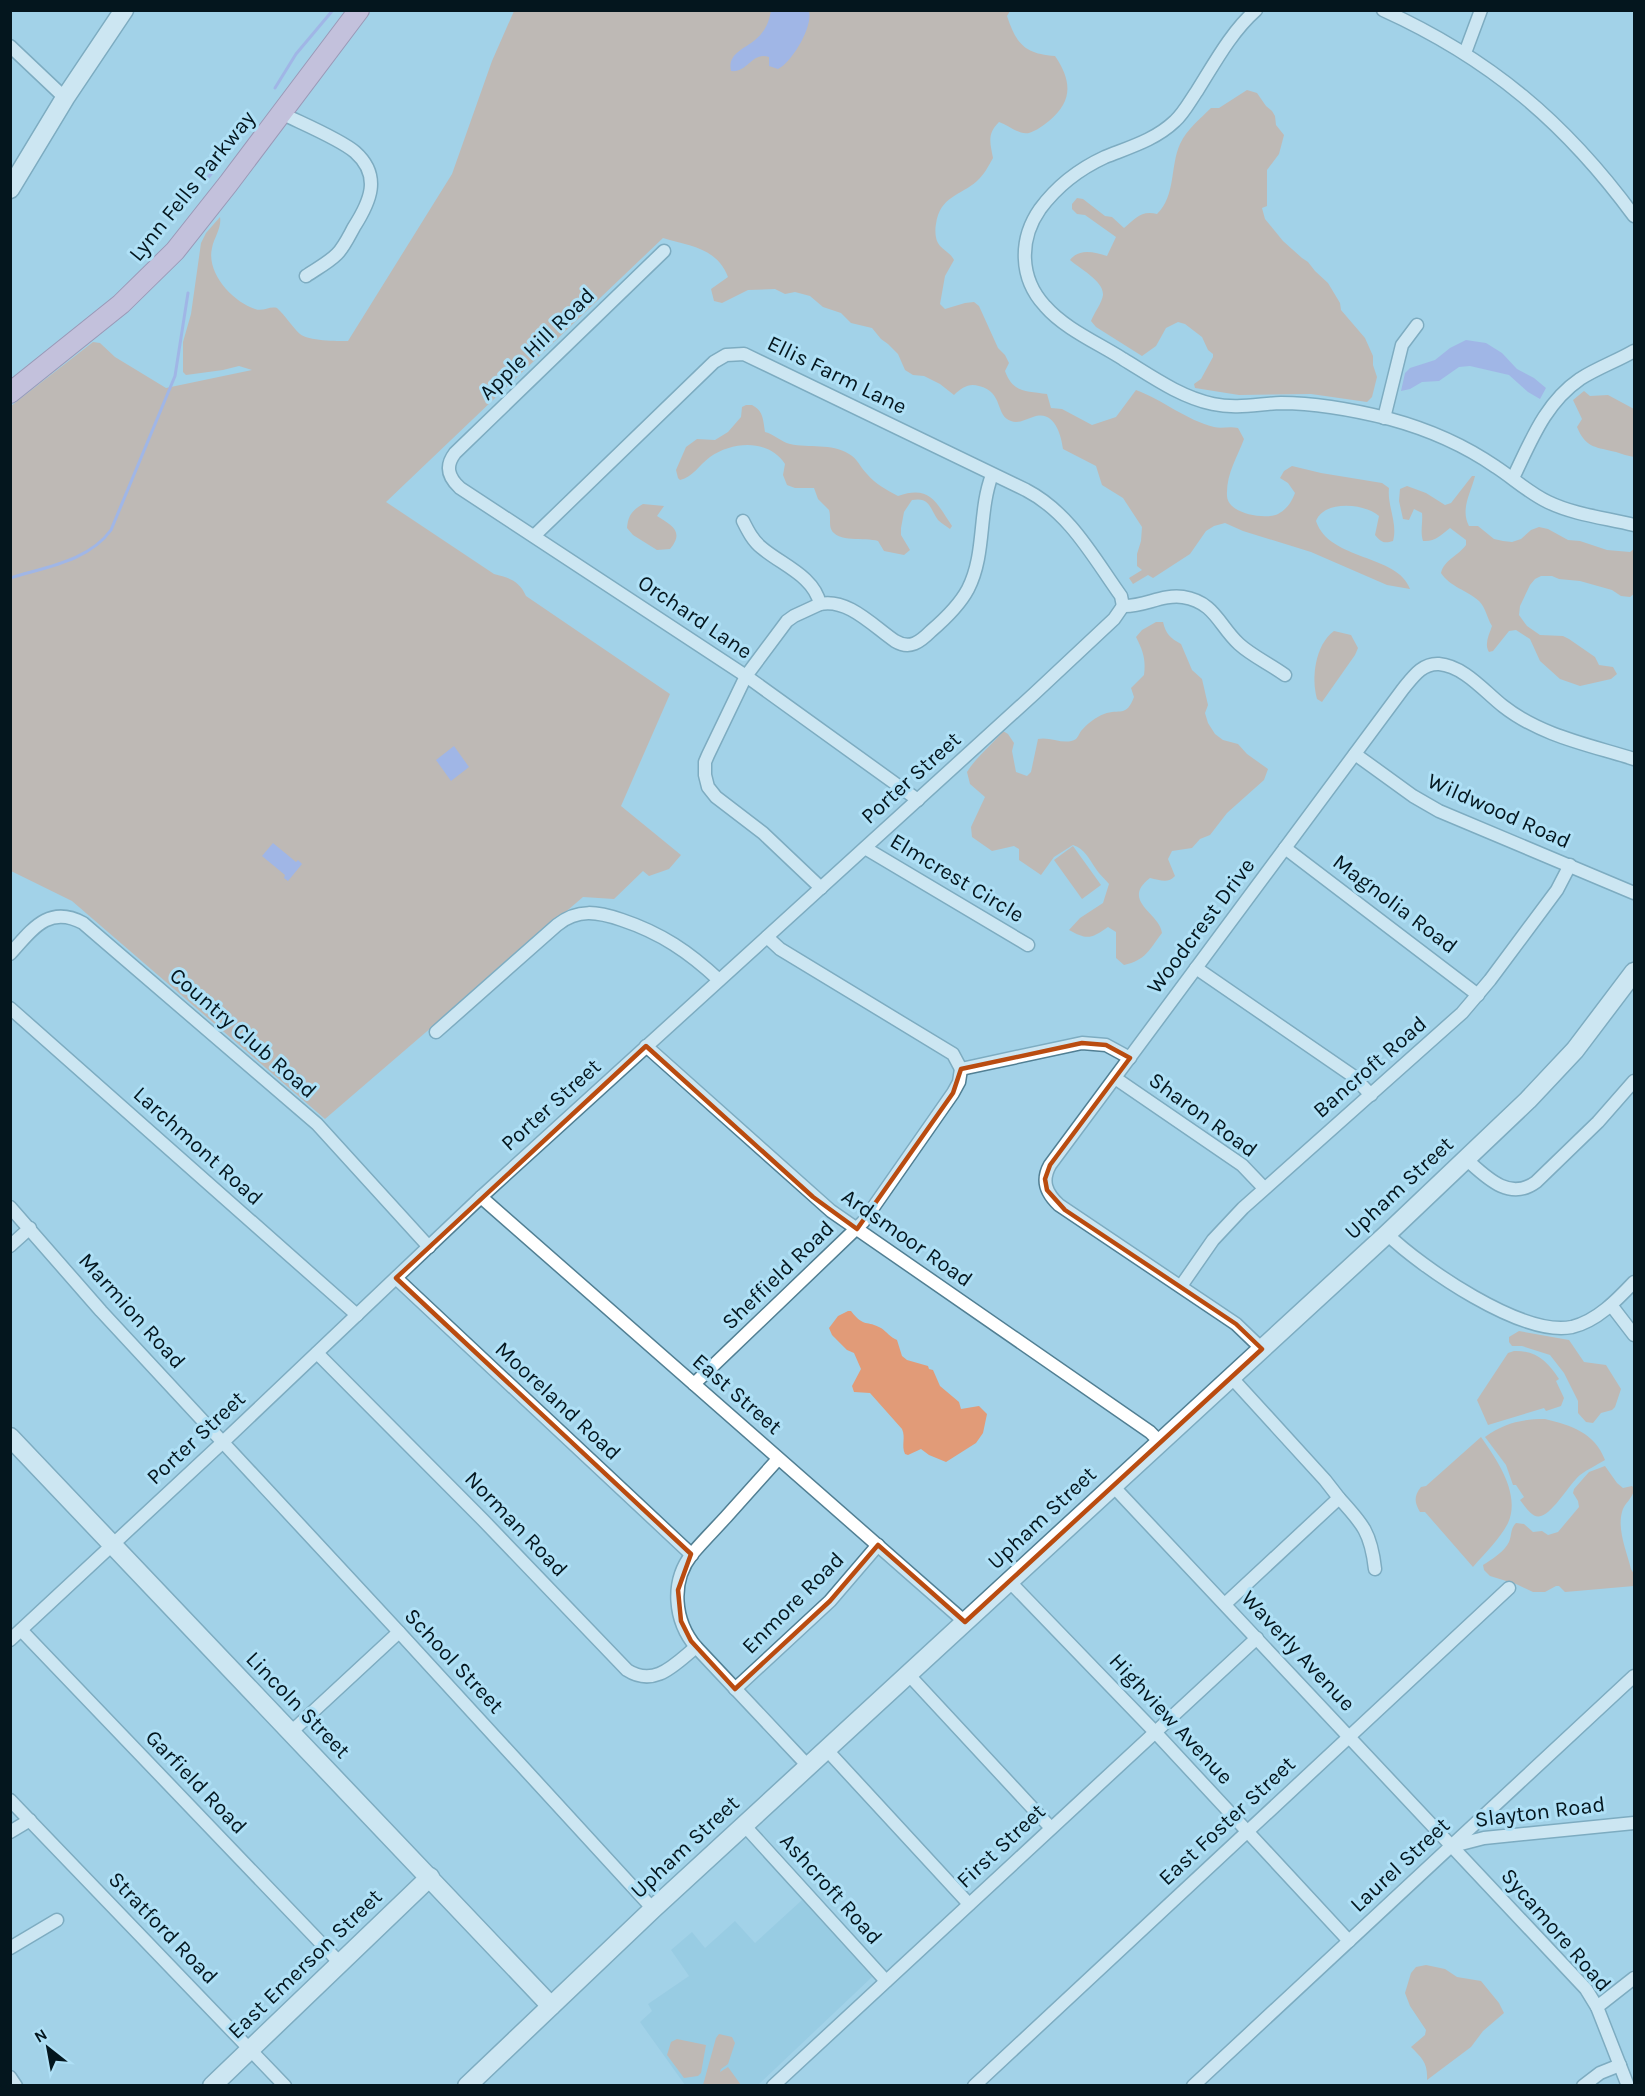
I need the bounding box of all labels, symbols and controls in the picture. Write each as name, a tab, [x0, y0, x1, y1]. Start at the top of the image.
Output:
street label: Lynn Fells Parkway	[123, 106, 261, 266]
street label: Apple Hill Road	[474, 282, 600, 406]
street label: Ellis Farm Lane	[763, 330, 911, 420]
street label: Orchard Lane	[633, 569, 757, 665]
street label: Porter Street	[856, 726, 966, 830]
street label: Wildwood Road	[1423, 768, 1575, 854]
street label: Elmcrest Circle	[885, 828, 1029, 928]
street label: Magnolia Road	[1328, 849, 1462, 959]
street label: Woodcrest Drive	[1142, 853, 1260, 999]
street label: Country Club Road	[164, 962, 322, 1104]
street label: Bancroft Road	[1308, 1011, 1432, 1123]
street label: Porter Street	[496, 1053, 606, 1157]
street label: Sharon Road	[1144, 1067, 1262, 1163]
street label: Larchmont Road	[128, 1081, 268, 1211]
street label: Upham Street	[1339, 1131, 1459, 1245]
street label: Ardsmoor Road	[837, 1183, 977, 1293]
street label: Sheffield Road	[717, 1215, 839, 1335]
street label: Marmion Road	[73, 1248, 191, 1374]
street label: Mooreland Road	[490, 1336, 626, 1466]
street label: East Street	[687, 1348, 787, 1440]
street label: Porter Street	[141, 1386, 251, 1490]
street label: Upham Street	[982, 1461, 1102, 1575]
street label: Norman Road	[459, 1466, 573, 1582]
street label: Enmore Road	[737, 1547, 849, 1659]
street label: Waverly Avenue	[1235, 1585, 1361, 1717]
street label: School Street	[399, 1603, 509, 1719]
street label: Lincoln Street	[241, 1646, 355, 1764]
street label: Highview Avenue	[1104, 1648, 1238, 1790]
street label: Garfield Road	[140, 1725, 252, 1839]
street label: East Foster Street	[1153, 1751, 1301, 1891]
street label: Upham Street	[625, 1790, 745, 1904]
street label: Slayton Road	[1473, 1791, 1607, 1833]
street label: First Street	[951, 1798, 1051, 1894]
street label: Laurel Street	[1345, 1812, 1455, 1918]
street label: Ashcroft Road	[774, 1828, 888, 1950]
street label: Sycamore Road	[1495, 1863, 1617, 1997]
street label: Stratford Road	[103, 1866, 223, 1990]
street label: East Emerson Street	[223, 1884, 387, 2044]
north arrow	[18, 2018, 78, 2078]
text: N	[31, 2024, 50, 2047]

